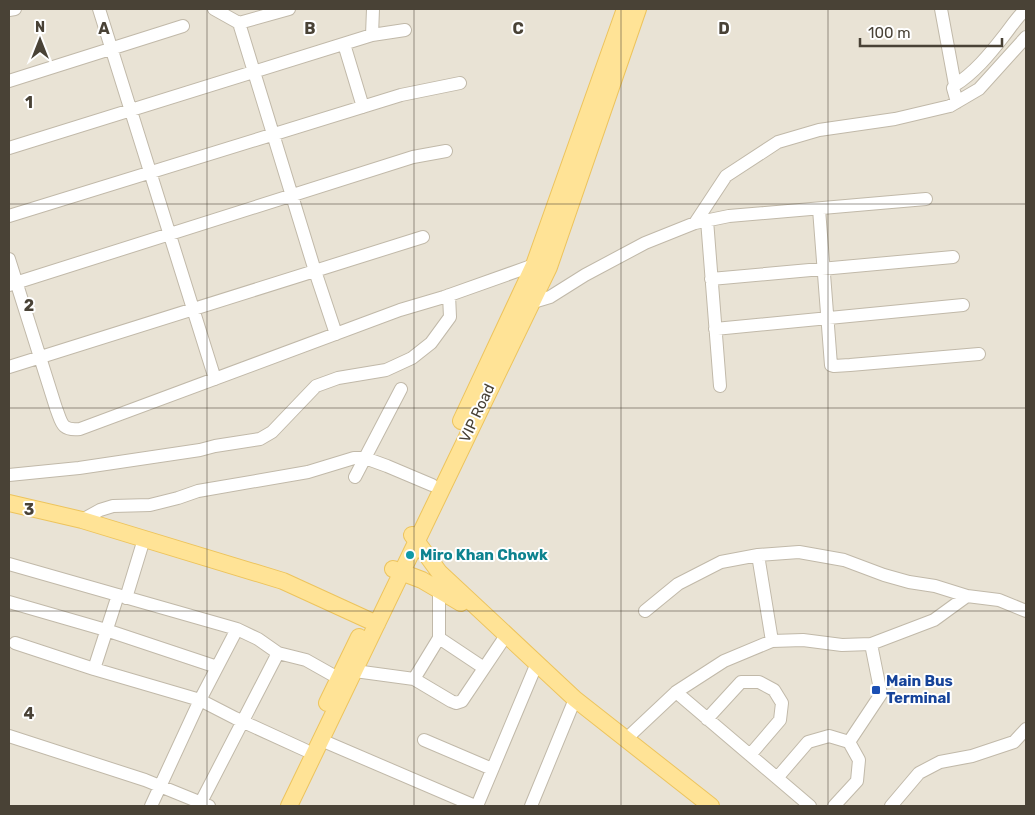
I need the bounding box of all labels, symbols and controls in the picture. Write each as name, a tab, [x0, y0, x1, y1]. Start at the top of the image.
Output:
north arrow	[15, 15, 65, 65]
scale bar	[860, 15, 1002, 47]
text: N	[35, 19, 45, 36]
text: A	[98, 19, 110, 38]
text: B	[304, 19, 316, 38]
text: C	[512, 19, 524, 38]
text: D	[718, 19, 730, 38]
text: 100 m	[868, 24, 910, 42]
text: 1	[25, 93, 33, 112]
text: 2	[24, 296, 34, 315]
street label: VIP Road	[456, 381, 498, 445]
text: 3	[24, 500, 34, 519]
place label: Miro Khan Chowk	[420, 546, 548, 564]
marker: Miro Khan Chowk	[404, 549, 416, 561]
place label: Main Bus Terminal	[886, 672, 953, 707]
marker: Main Bus Terminal	[870, 684, 882, 696]
text: 4	[24, 704, 35, 723]

